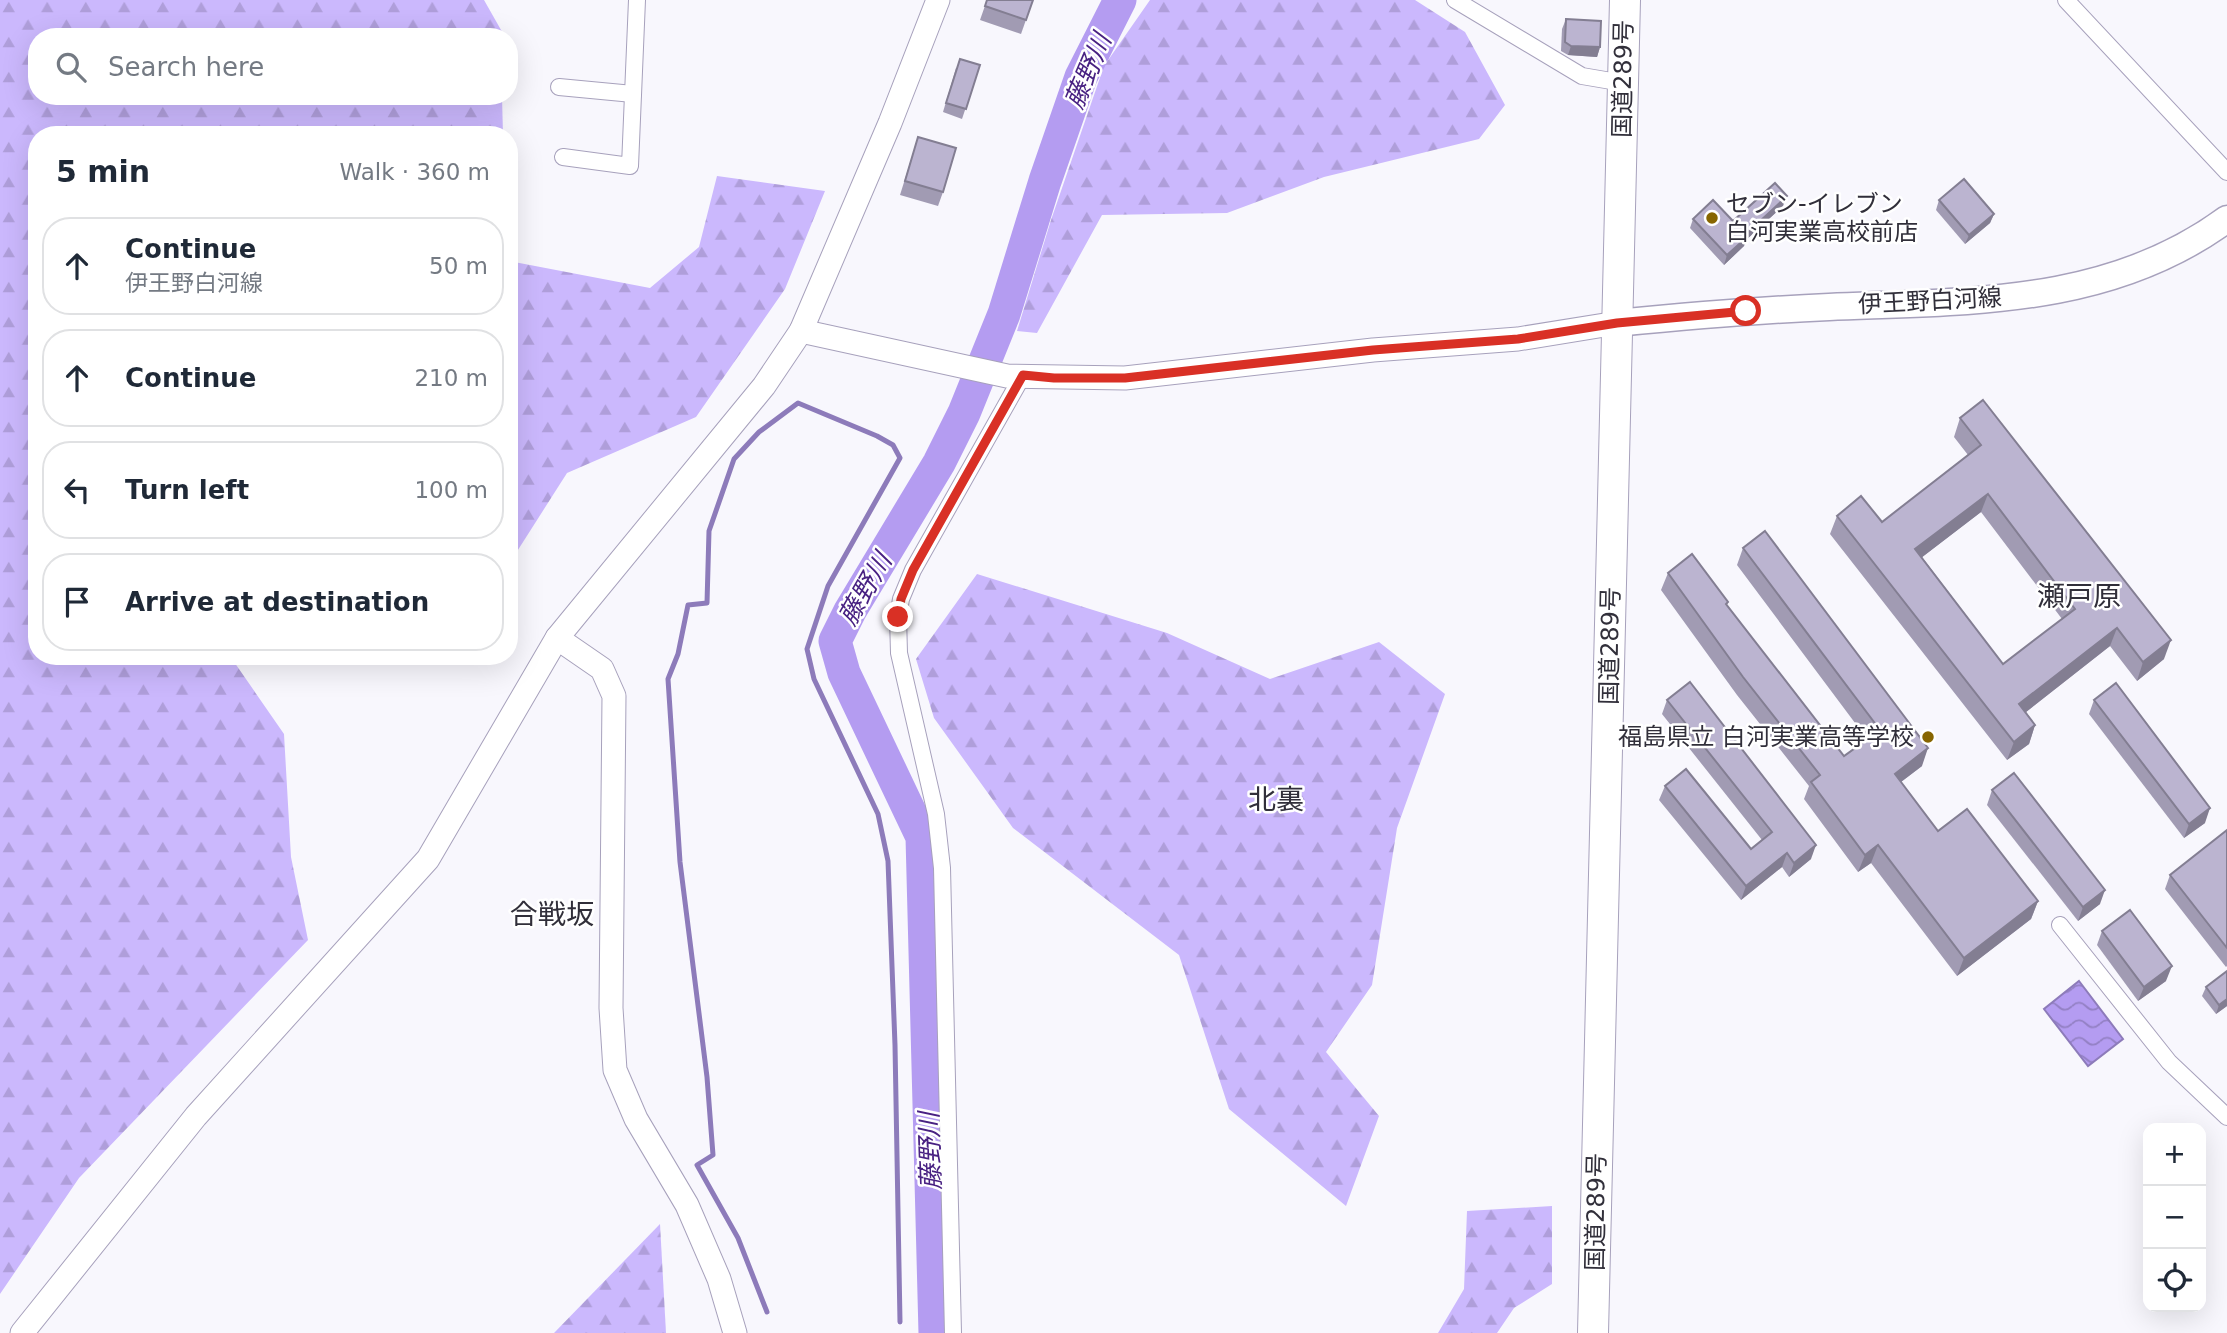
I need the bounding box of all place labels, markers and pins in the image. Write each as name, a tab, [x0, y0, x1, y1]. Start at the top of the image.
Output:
place label: セブン-イレブン 白河実業高校前店	[1726, 190, 1918, 246]
marker: セブン-イレブン 白河実業高校前店	[1704, 210, 1720, 226]
place label: 福島県立 白河実業高等学校	[1618, 723, 1914, 751]
marker: 福島県立 白河実業高等学校	[1920, 729, 1936, 745]

